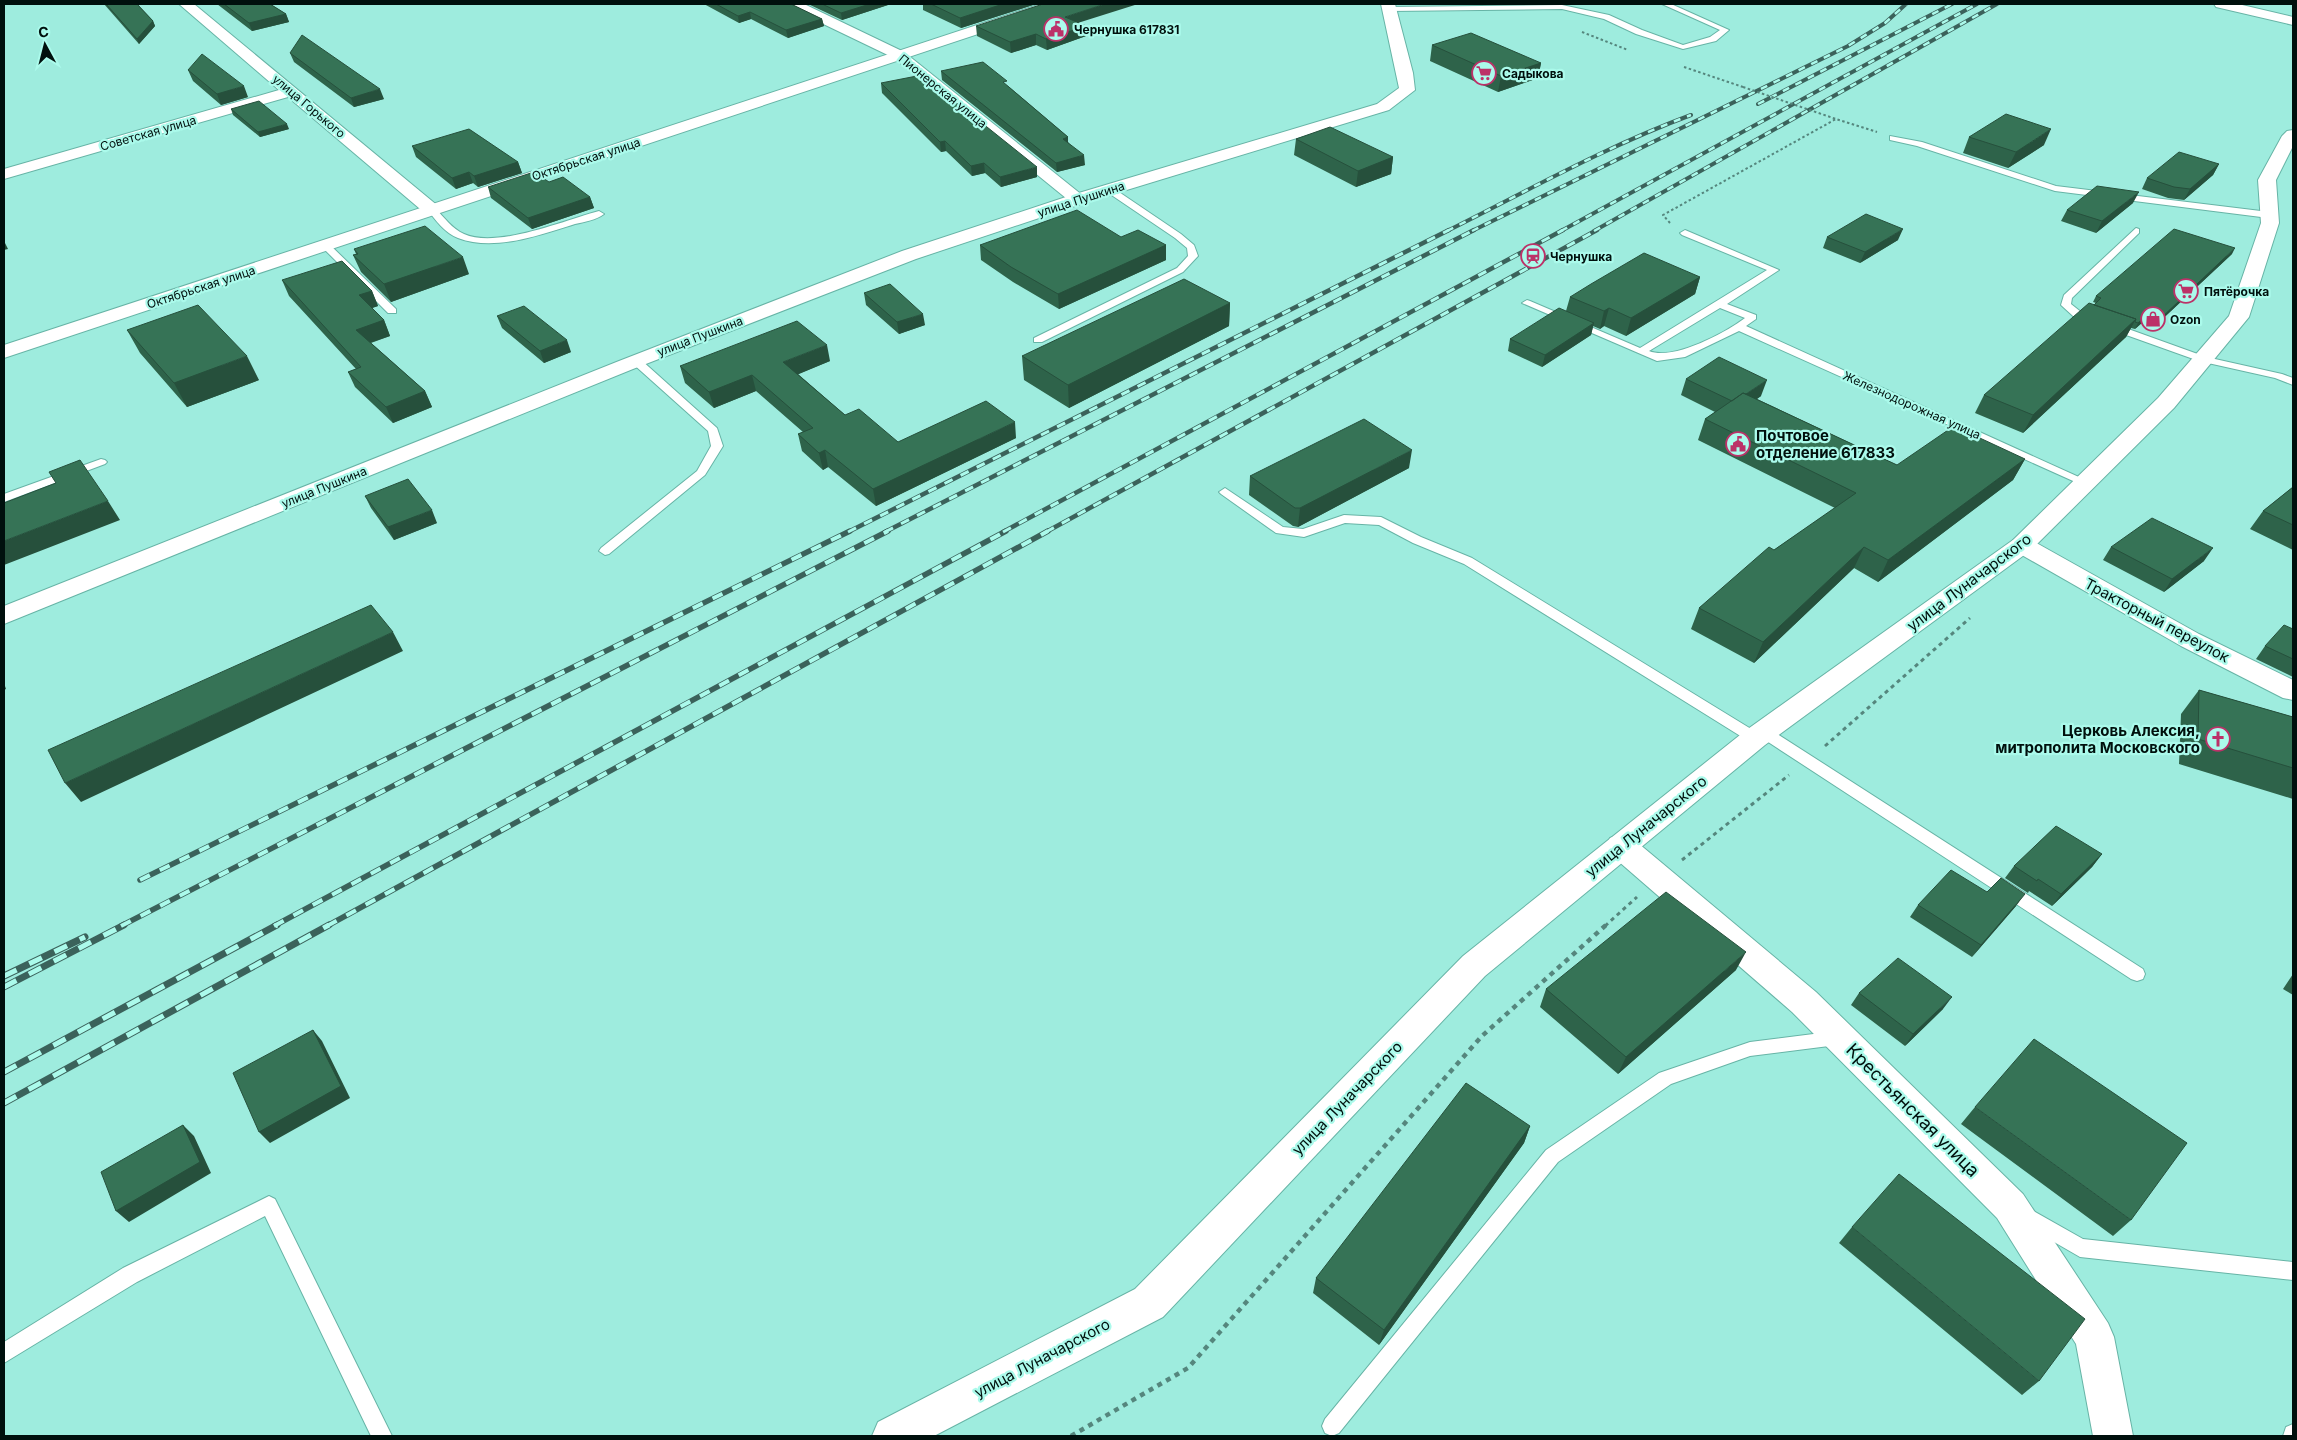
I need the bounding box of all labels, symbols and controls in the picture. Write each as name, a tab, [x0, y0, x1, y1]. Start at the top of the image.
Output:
public building icon: Чернушка 617831	[1043, 16, 1069, 42]
north arrow	[20, 20, 70, 70]
place label: Чернушка 617831	[1074, 22, 1180, 37]
text: С	[37, 23, 50, 41]
street label: Пионерская улица	[896, 51, 990, 131]
supermarket icon: Садыкова	[1471, 60, 1497, 86]
place label: Садыкова	[1502, 66, 1564, 81]
street label: улица Горького	[270, 71, 348, 141]
street label: Советская улица	[98, 112, 198, 154]
street label: Октябрьская улица	[530, 134, 642, 184]
street label: улица Пушкина	[1036, 178, 1126, 220]
station icon: Чернушка	[1520, 243, 1546, 269]
place label: Чернушка	[1550, 249, 1612, 264]
street label: Октябрьская улица	[145, 262, 257, 312]
supermarket icon: Пятёрочка	[2173, 278, 2199, 304]
place label: Пятёрочка	[2204, 284, 2269, 299]
shop icon: Ozon	[2140, 306, 2166, 332]
place label: Ozon	[2170, 312, 2201, 327]
street label: улица Пушкина	[655, 313, 745, 359]
street label: Железнодорожная улица	[1841, 368, 1983, 442]
place label: Почтовое отделение 617833	[1756, 426, 1895, 462]
public building icon: Почтовое отделение 617833	[1725, 431, 1751, 457]
street label: улица Пушкина	[279, 463, 369, 511]
street label: улица Луначарского	[1903, 529, 2035, 635]
street label: Тракторный переулок	[2081, 574, 2233, 666]
place label: Церковь Алексия, митрополита Московского	[1995, 721, 2200, 757]
church icon: Церковь Алексия, митрополита Московского	[2205, 726, 2231, 752]
street label: улица Луначарского	[1581, 771, 1711, 881]
street label: улица Луначарского	[1288, 1037, 1406, 1159]
street label: Крестьянская улица	[1842, 1039, 1984, 1181]
street label: улица Луначарского	[971, 1314, 1113, 1402]

